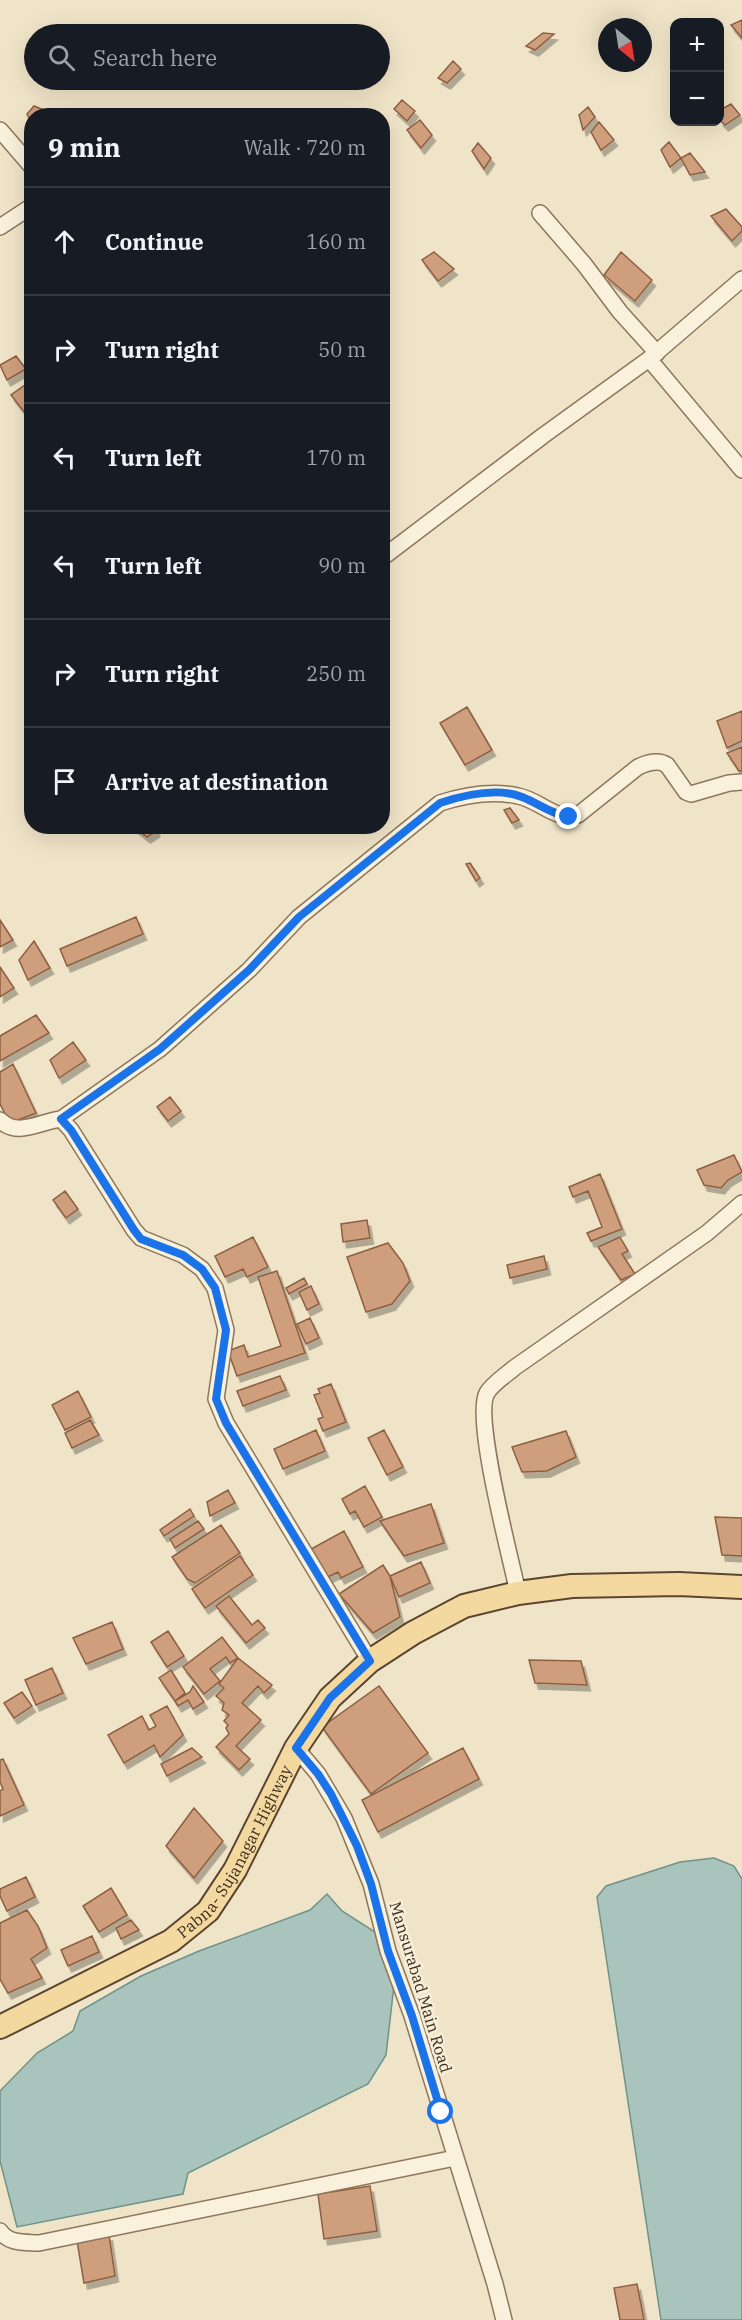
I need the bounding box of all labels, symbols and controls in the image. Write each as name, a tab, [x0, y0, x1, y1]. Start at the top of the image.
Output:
north arrow	[598, 18, 652, 72]
map controls	[670, 18, 724, 126]
button: +	[670, 18, 724, 72]
search box	[24, 24, 390, 90]
icon: search	[45, 41, 78, 74]
text: Search here	[93, 43, 217, 72]
button: −	[670, 72, 724, 126]
text: 9 min	[48, 130, 121, 164]
text: Walk · 720 m	[244, 134, 366, 161]
icon: ahead	[48, 225, 81, 258]
text: Continue	[105, 227, 204, 256]
text: 160 m	[306, 228, 366, 255]
icon: right	[48, 333, 81, 366]
text: Turn right	[105, 335, 219, 364]
text: 50 m	[318, 336, 366, 363]
icon: left	[48, 441, 81, 474]
text: Turn left	[105, 443, 201, 472]
text: 170 m	[306, 444, 366, 471]
icon: left	[48, 549, 81, 582]
text: Turn left	[105, 551, 201, 580]
text: 90 m	[318, 552, 366, 579]
icon: right	[48, 657, 81, 690]
text: Turn right	[105, 659, 219, 688]
text: 250 m	[306, 660, 366, 687]
icon: arrive	[48, 765, 81, 798]
text: Arrive at destination	[105, 767, 328, 796]
route end	[555, 803, 581, 829]
street label: Pabna- Sujanagar Highway	[173, 1761, 296, 1942]
street label: Mansurabad Main Road	[385, 1899, 457, 2075]
route start	[427, 2098, 453, 2124]

